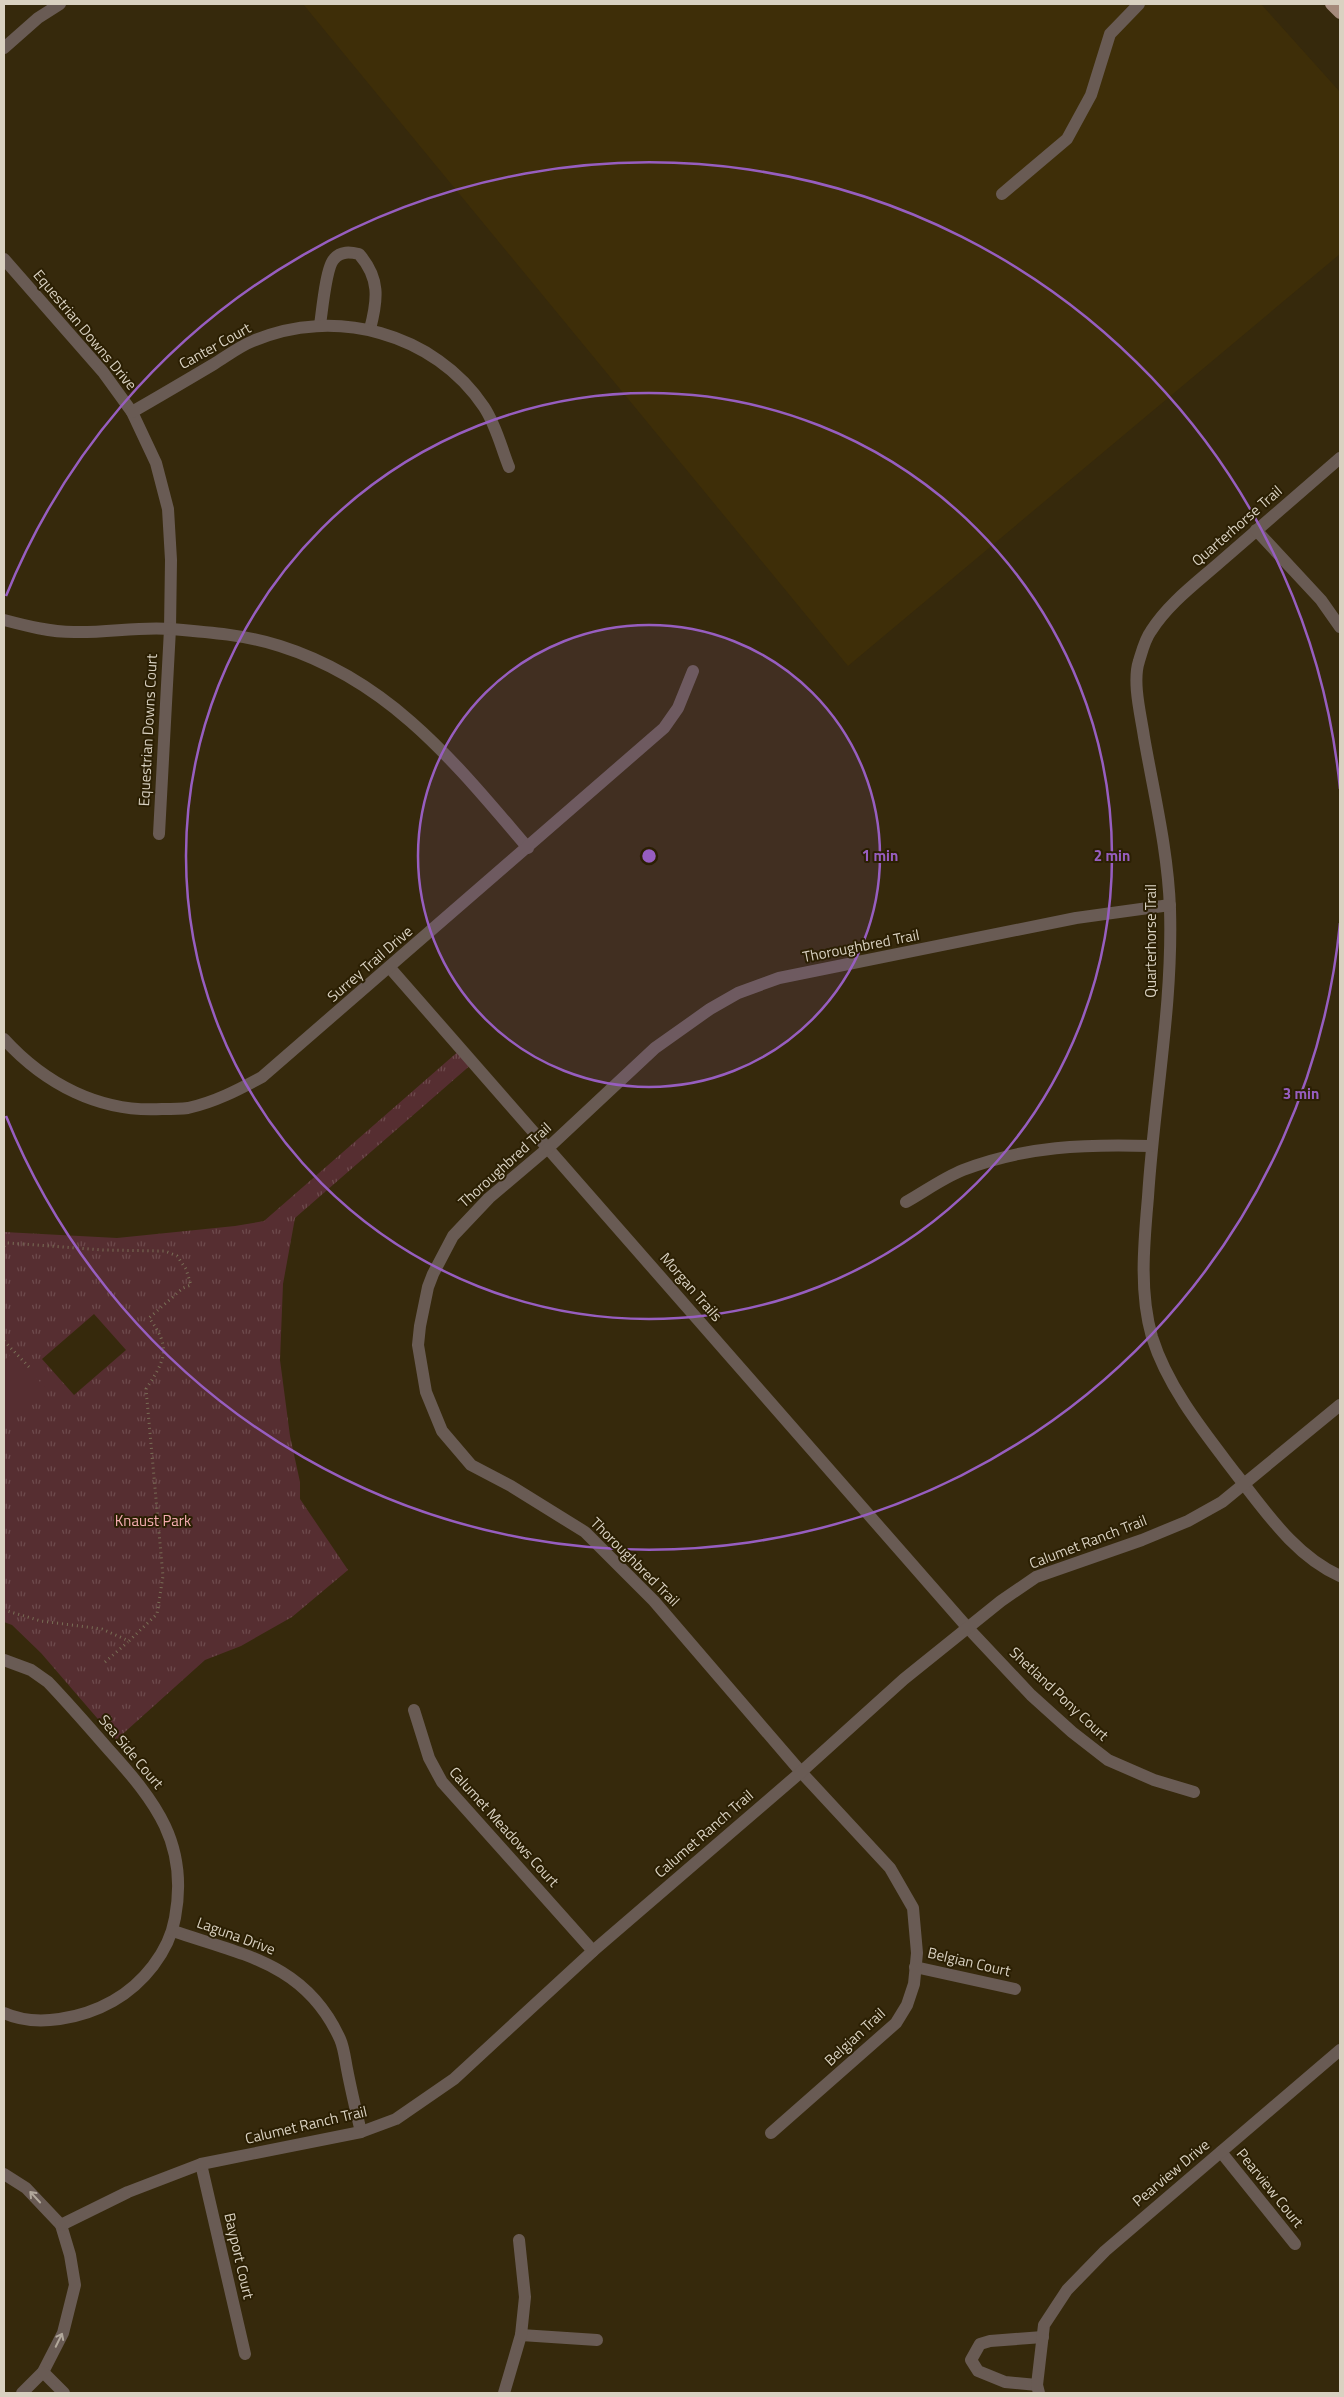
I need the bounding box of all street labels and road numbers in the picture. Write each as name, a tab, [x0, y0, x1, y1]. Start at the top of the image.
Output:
street label: Equestrian Downs Drive	[28, 264, 143, 395]
street label: Canter Court	[174, 316, 256, 375]
street label: Quarterhorse Trail	[1186, 480, 1287, 572]
street label: Equestrian Downs Court	[132, 652, 163, 807]
street label: Quarterhorse Trail	[1139, 884, 1162, 998]
street label: Surrey Trail Drive	[322, 920, 417, 1007]
street label: Thoroughbred Trail	[801, 923, 921, 968]
street label: Thoroughbred Trail	[453, 1116, 556, 1213]
street label: Morgan Trails	[655, 1247, 728, 1326]
street label: Calumet Ranch Trail	[1026, 1508, 1150, 1575]
street label: Thoroughbred Trail	[585, 1512, 685, 1612]
street label: Shetland Pony Court	[1004, 1641, 1115, 1746]
street label: Sea Side Court	[93, 1709, 170, 1795]
street label: Calumet Meadows Court	[444, 1761, 565, 1893]
street label: Calumet Ranch Trail	[649, 1784, 758, 1883]
street label: Laguna Drive	[194, 1911, 279, 1960]
street label: Belgian Court	[925, 1941, 1014, 1982]
street label: Belgian Trail	[819, 2002, 890, 2071]
street label: Calumet Ranch Trail	[243, 2099, 369, 2150]
street label: Pearview Drive	[1127, 2133, 1214, 2212]
street label: Pearview Court	[1231, 2143, 1310, 2233]
street label: Bayport Court	[218, 2210, 261, 2302]

